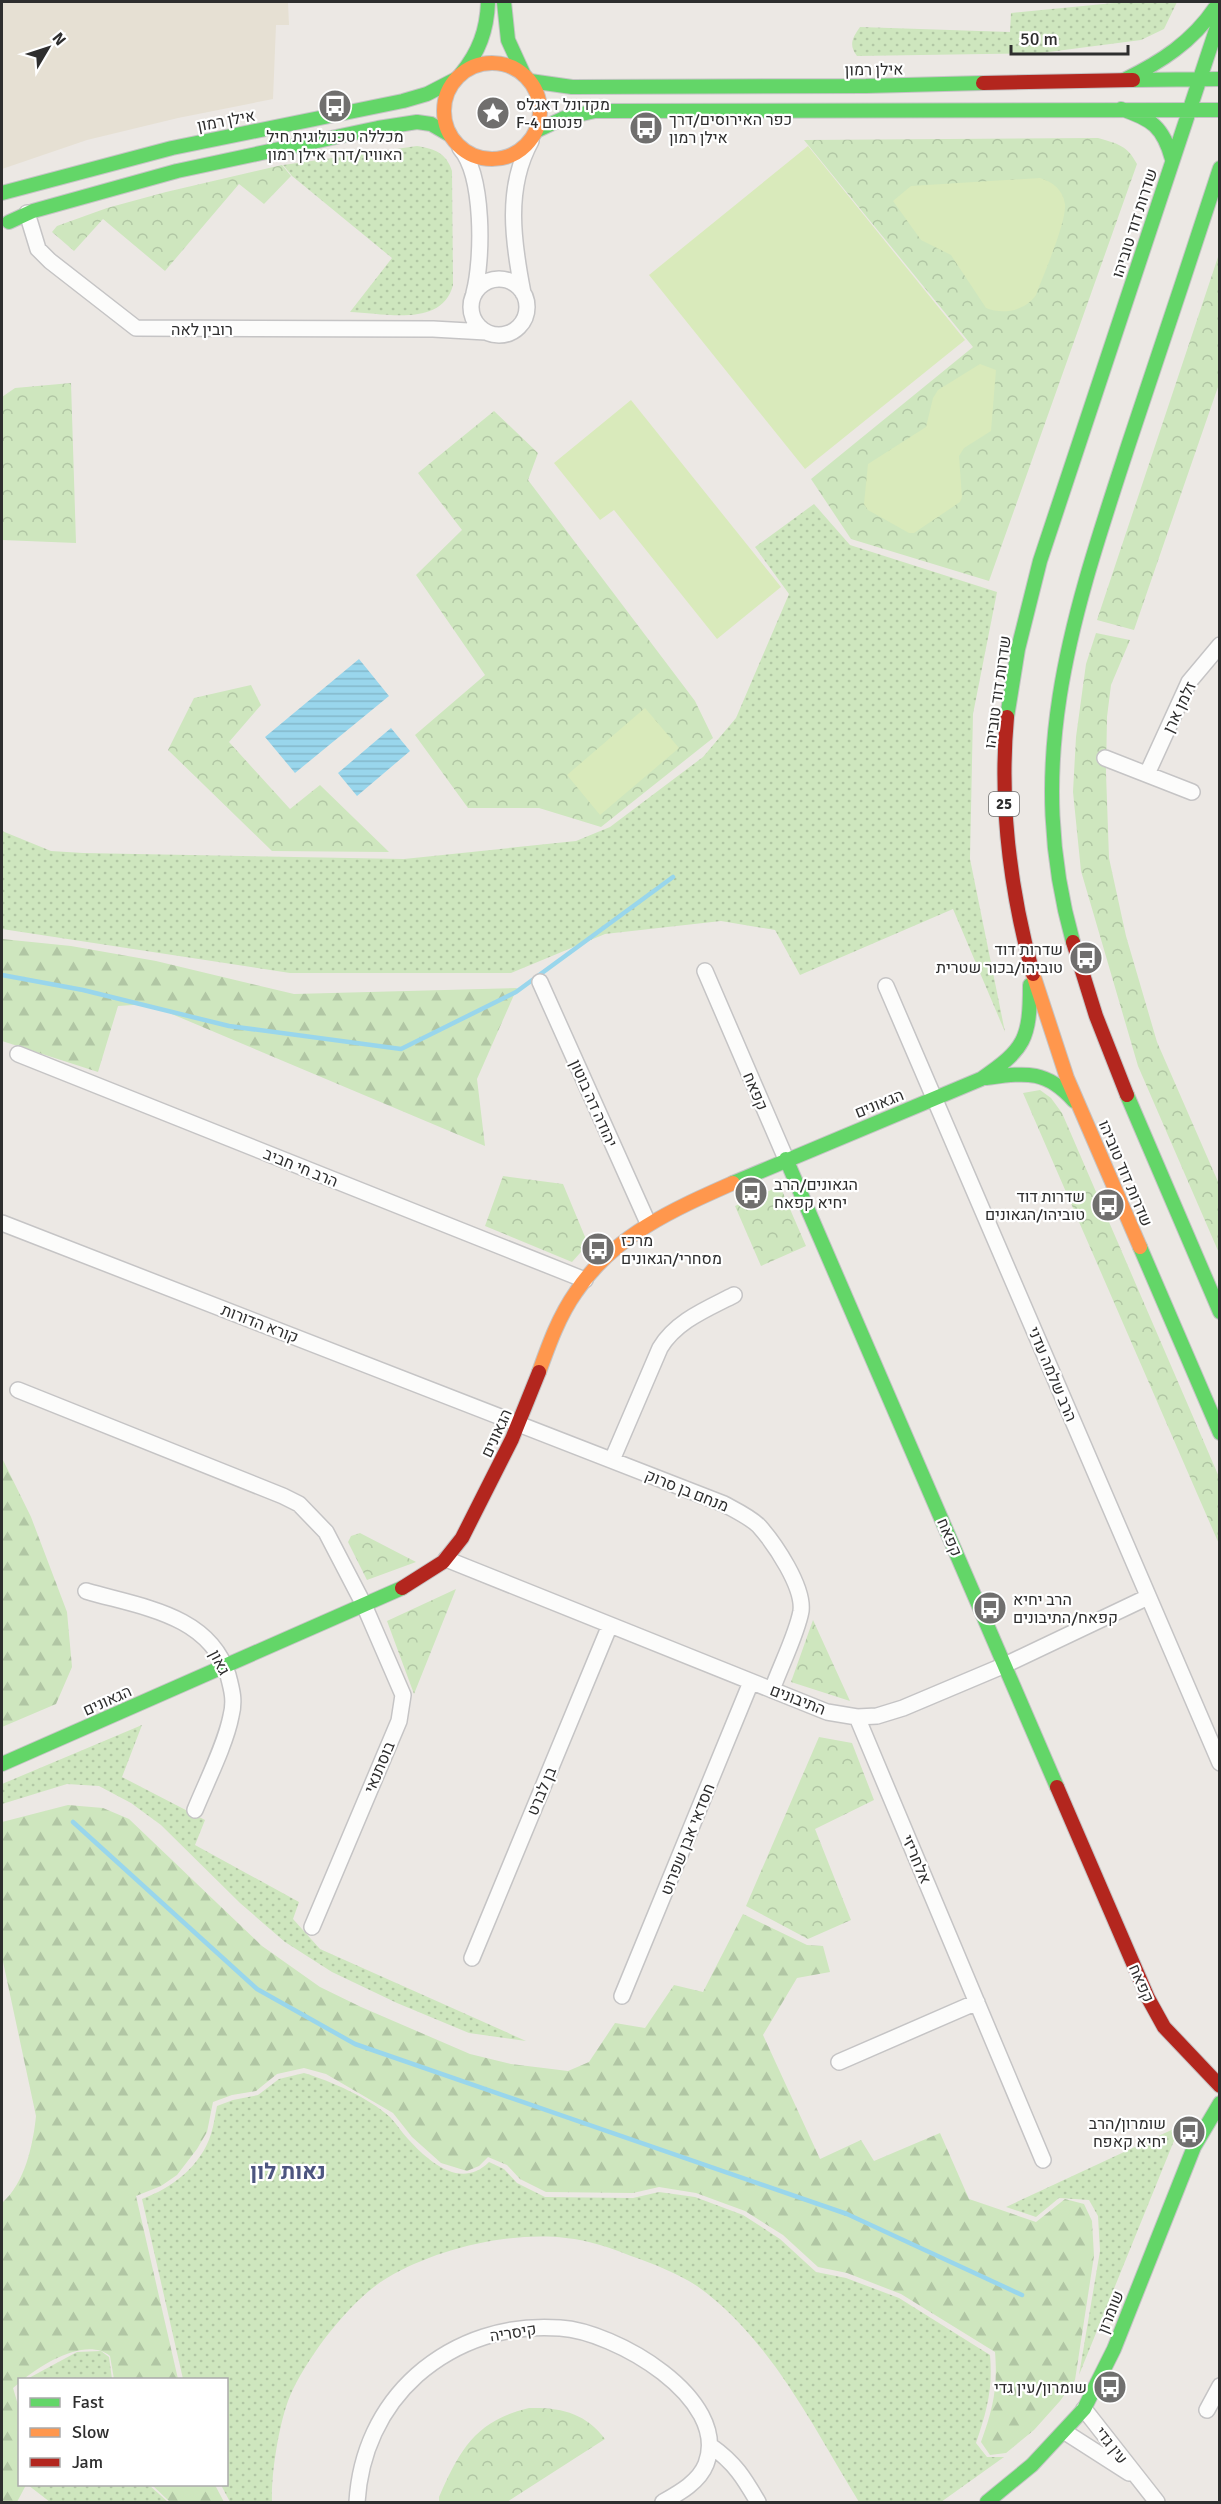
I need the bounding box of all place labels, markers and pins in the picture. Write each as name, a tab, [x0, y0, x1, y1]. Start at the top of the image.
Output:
bus stop icon: מכללה טכנולוגית חיל האוויר/דרך אילן רמון	[317, 88, 353, 124]
place icon: מקדונל דאגלס F-4 פנטום	[475, 95, 511, 131]
place label: מקדונל דאגלס F-4 פנטום	[516, 95, 610, 133]
bus stop icon: כפר האירוסים/דרך אילן רמון	[628, 110, 664, 146]
place label: כפר האירוסים/דרך אילן רמון	[669, 110, 792, 148]
place label: מכללה טכנולוגית חיל האוויר/דרך אילן רמון	[266, 127, 404, 165]
place label: שדרות דוד טוביהו/בכור שטרית	[936, 940, 1063, 978]
bus stop icon: שדרות דוד טוביהו/בכור שטרית	[1068, 940, 1104, 976]
bus stop icon: הגאונים/הרב יחיא קפאח	[733, 1175, 769, 1211]
place label: הגאונים/הרב יחיא קפאח	[774, 1175, 858, 1213]
place label: שדרות דוד טוביהו/הגאונים	[985, 1187, 1085, 1225]
bus stop icon: שדרות דוד טוביהו/הגאונים	[1090, 1187, 1126, 1223]
bus stop icon: מרכז מסחרי/הגאונים	[580, 1231, 616, 1267]
place label: מרכז מסחרי/הגאונים	[621, 1231, 722, 1269]
bus stop icon: הרב יחיא קפאח/התיבונים	[972, 1590, 1008, 1626]
place label: הרב יחיא קפאח/התיבונים	[1013, 1590, 1118, 1628]
place label: שומרון/הרב יחיא קאפח	[1089, 2114, 1166, 2152]
bus stop icon: שומרון/הרב יחיא קאפח	[1171, 2114, 1207, 2150]
bus stop icon: שומרון/עין גדי	[1092, 2369, 1128, 2405]
place label: שומרון/עין גדי	[994, 2378, 1087, 2398]

